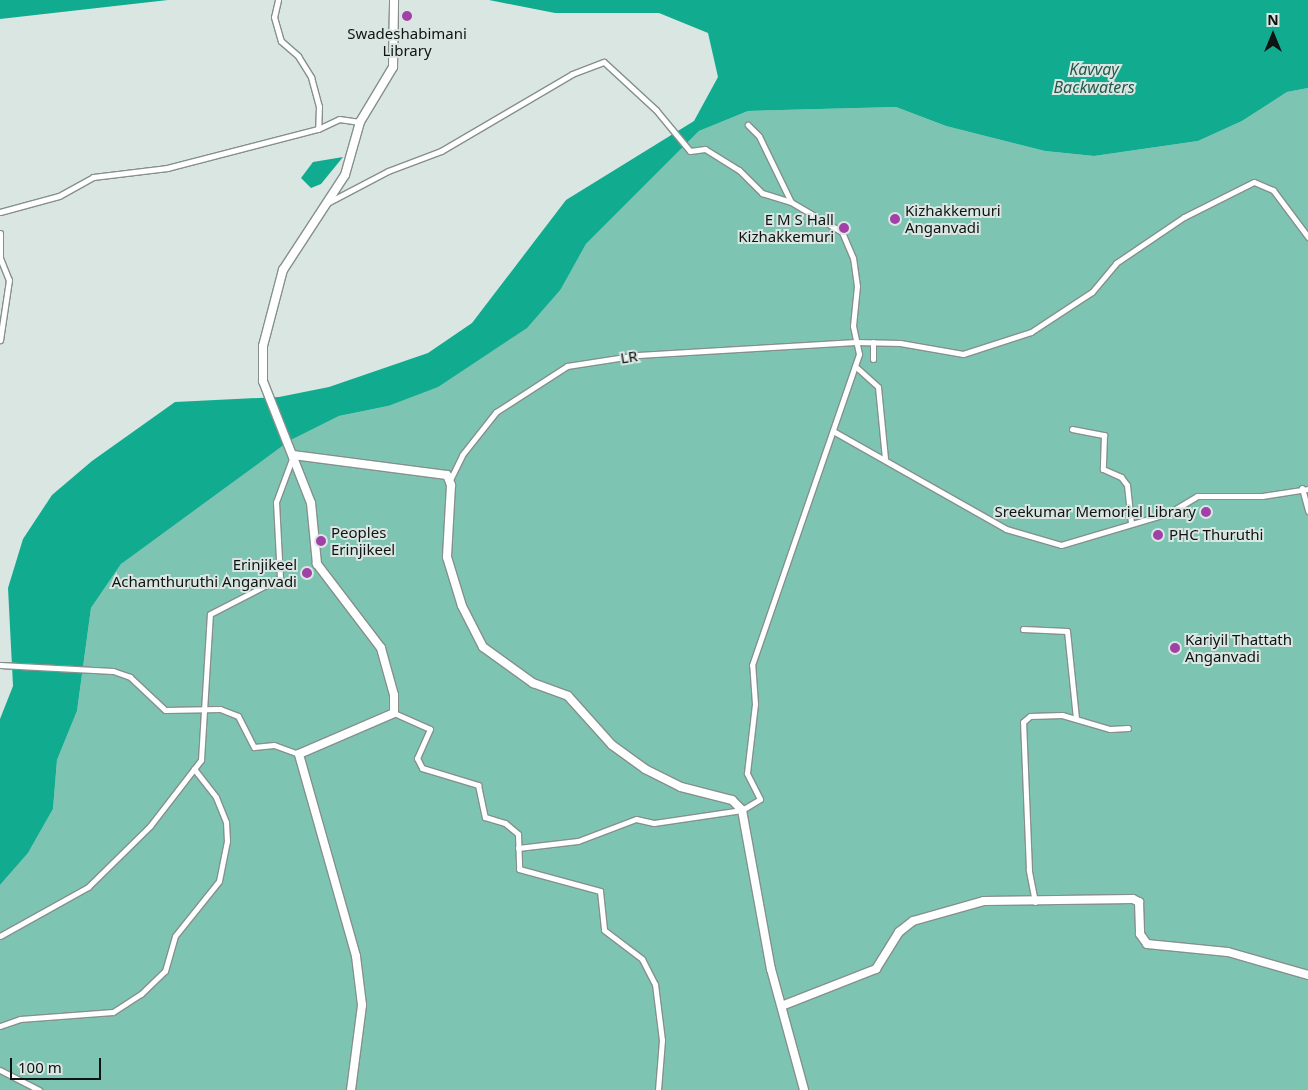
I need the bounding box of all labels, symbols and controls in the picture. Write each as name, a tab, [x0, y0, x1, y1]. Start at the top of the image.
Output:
marker: Swadeshabimani Library	[401, 10, 413, 22]
north arrow	[1248, 10, 1298, 60]
text: N	[1267, 10, 1279, 29]
place label: Swadeshabimani Library	[347, 24, 467, 59]
water label: Kavvay Backwaters	[1053, 59, 1135, 97]
place label: Kizhakkemuri Anganvadi	[905, 201, 1001, 236]
place label: E M S Hall Kizhakkemuri	[738, 210, 834, 245]
marker: Kizhakkemuri Anganvadi	[889, 213, 901, 225]
marker: E M S Hall Kizhakkemuri	[838, 222, 850, 234]
street label: LR	[619, 347, 639, 367]
place label: Sreekumar Memoriel Library	[995, 503, 1196, 521]
marker: Sreekumar Memoriel Library	[1200, 506, 1212, 518]
place label: Peoples Erinjikeel	[331, 523, 395, 558]
place label: PHC Thuruthi	[1169, 526, 1263, 544]
marker: PHC Thuruthi	[1151, 528, 1165, 542]
marker: Peoples Erinjikeel	[315, 535, 327, 547]
place label: Erinjikeel Achamthuruthi Anganvadi	[112, 555, 297, 590]
marker: Erinjikeel Achamthuruthi Anganvadi	[301, 567, 313, 579]
place label: Kariyil Thattath Anganvadi	[1185, 630, 1292, 665]
marker: Kariyil Thattath Anganvadi	[1169, 642, 1181, 654]
scale bar	[12, 1048, 104, 1080]
text: 100 m	[18, 1057, 62, 1077]

